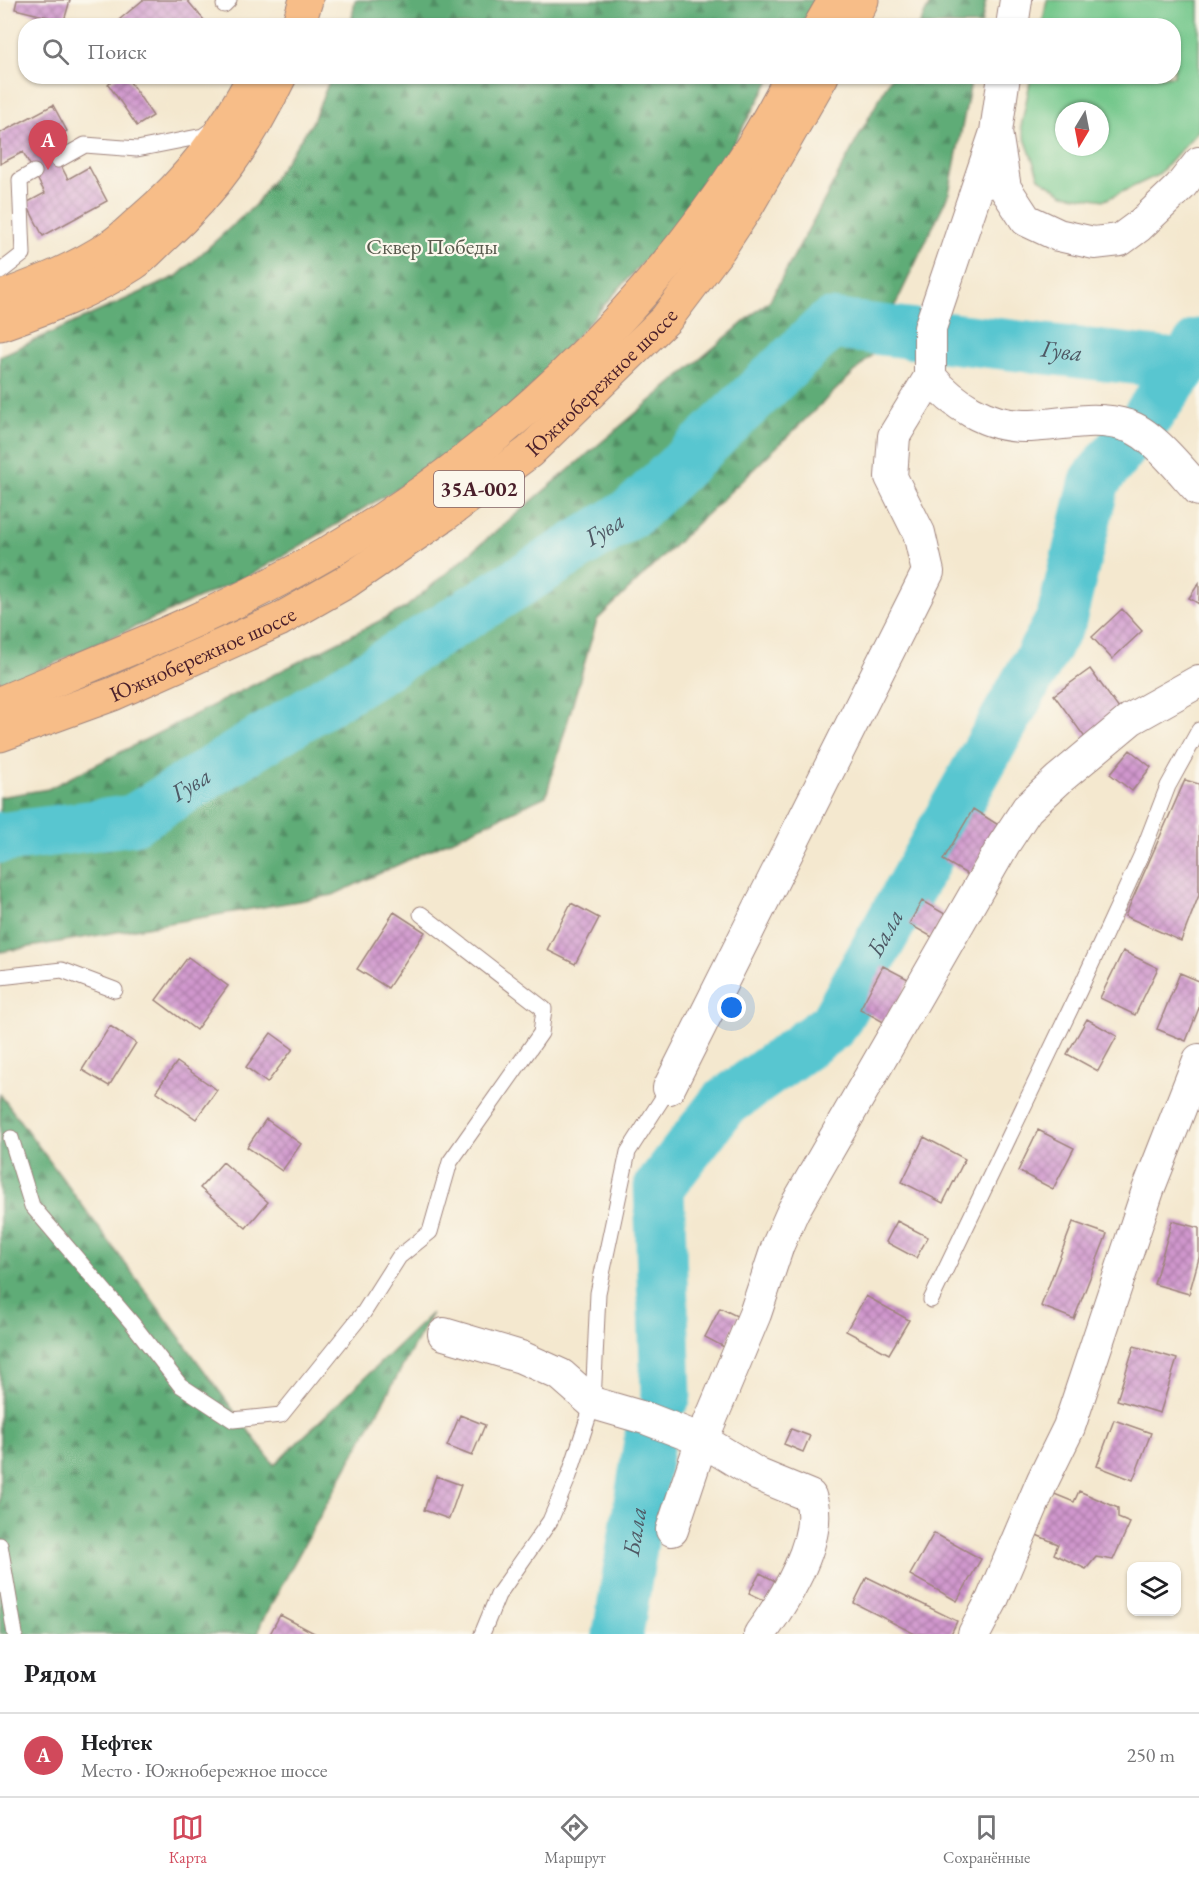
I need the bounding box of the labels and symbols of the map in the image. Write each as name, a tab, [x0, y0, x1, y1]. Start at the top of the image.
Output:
north arrow	[1055, 102, 1109, 156]
pin: A	[28, 120, 68, 170]
park label: Сквер Победы	[366, 232, 498, 261]
street label: Южнобережное шоссе	[519, 302, 684, 463]
water label: Гува	[1038, 332, 1084, 368]
road number: 35А-002	[434, 471, 524, 507]
water label: Гува	[577, 505, 630, 554]
street label: Южнобережное шоссе	[105, 599, 301, 709]
water label: Гува	[164, 760, 216, 809]
water label: Бала	[858, 904, 910, 963]
your location	[717, 993, 746, 1022]
water label: Бала	[615, 1504, 653, 1559]

